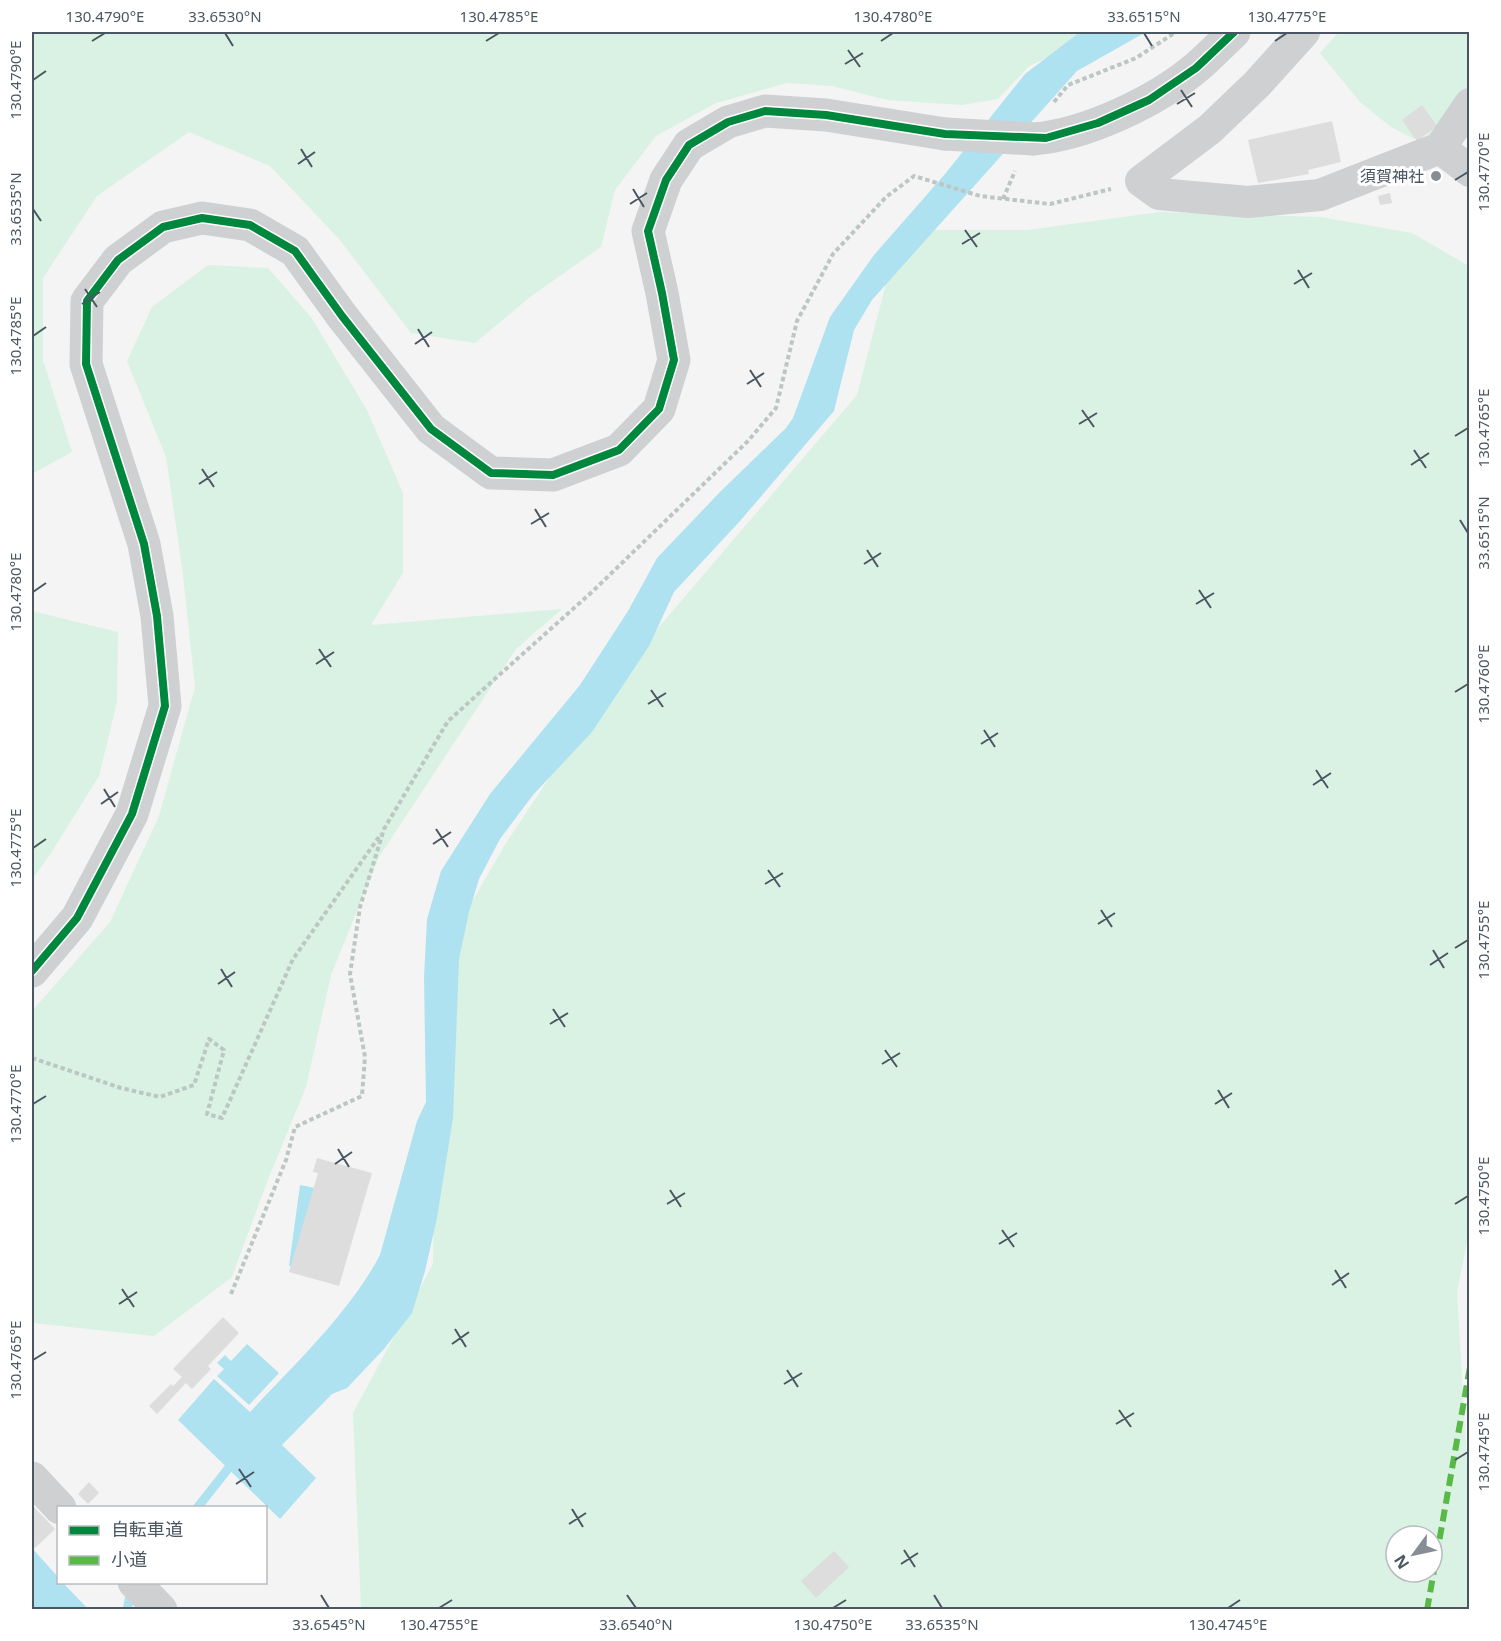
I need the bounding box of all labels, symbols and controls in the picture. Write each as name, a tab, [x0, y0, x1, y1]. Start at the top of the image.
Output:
text: 130.4790°E	[66, 6, 144, 26]
text: 33.6530°N	[188, 6, 262, 26]
text: 130.4785°E	[460, 6, 538, 26]
text: 130.4780°E	[854, 6, 932, 26]
text: 33.6515°N	[1107, 6, 1181, 26]
text: 130.4775°E	[1248, 6, 1326, 26]
text: 130.4790°E	[5, 41, 25, 119]
text: 130.4770°E	[1473, 133, 1493, 211]
place label: 須賀神社	[1360, 165, 1424, 187]
marker: 須賀神社	[1429, 169, 1443, 183]
text: 33.6535°N	[5, 172, 25, 246]
text: 130.4785°E	[5, 297, 25, 375]
text: 130.4765°E	[1473, 389, 1493, 467]
text: 33.6515°N	[1473, 496, 1493, 570]
text: 130.4780°E	[5, 553, 25, 631]
text: 130.4760°E	[1473, 645, 1493, 723]
text: 130.4775°E	[5, 809, 25, 887]
text: 130.4755°E	[1473, 901, 1493, 979]
text: 130.4770°E	[5, 1065, 25, 1143]
text: 130.4750°E	[1473, 1157, 1493, 1235]
text: 130.4765°E	[5, 1321, 25, 1399]
text: 130.4745°E	[1473, 1413, 1493, 1491]
legend	[57, 1506, 267, 1584]
text: 自転車道	[111, 1517, 183, 1541]
north arrow	[1384, 1524, 1444, 1584]
text: 小道	[111, 1547, 147, 1571]
text: N	[1389, 1551, 1414, 1574]
text: 33.6545°N	[292, 1614, 366, 1634]
text: 130.4755°E	[400, 1614, 478, 1634]
text: 33.6540°N	[599, 1614, 673, 1634]
text: 130.4750°E	[794, 1614, 872, 1634]
text: 33.6535°N	[905, 1614, 979, 1634]
text: 130.4745°E	[1189, 1614, 1267, 1634]

